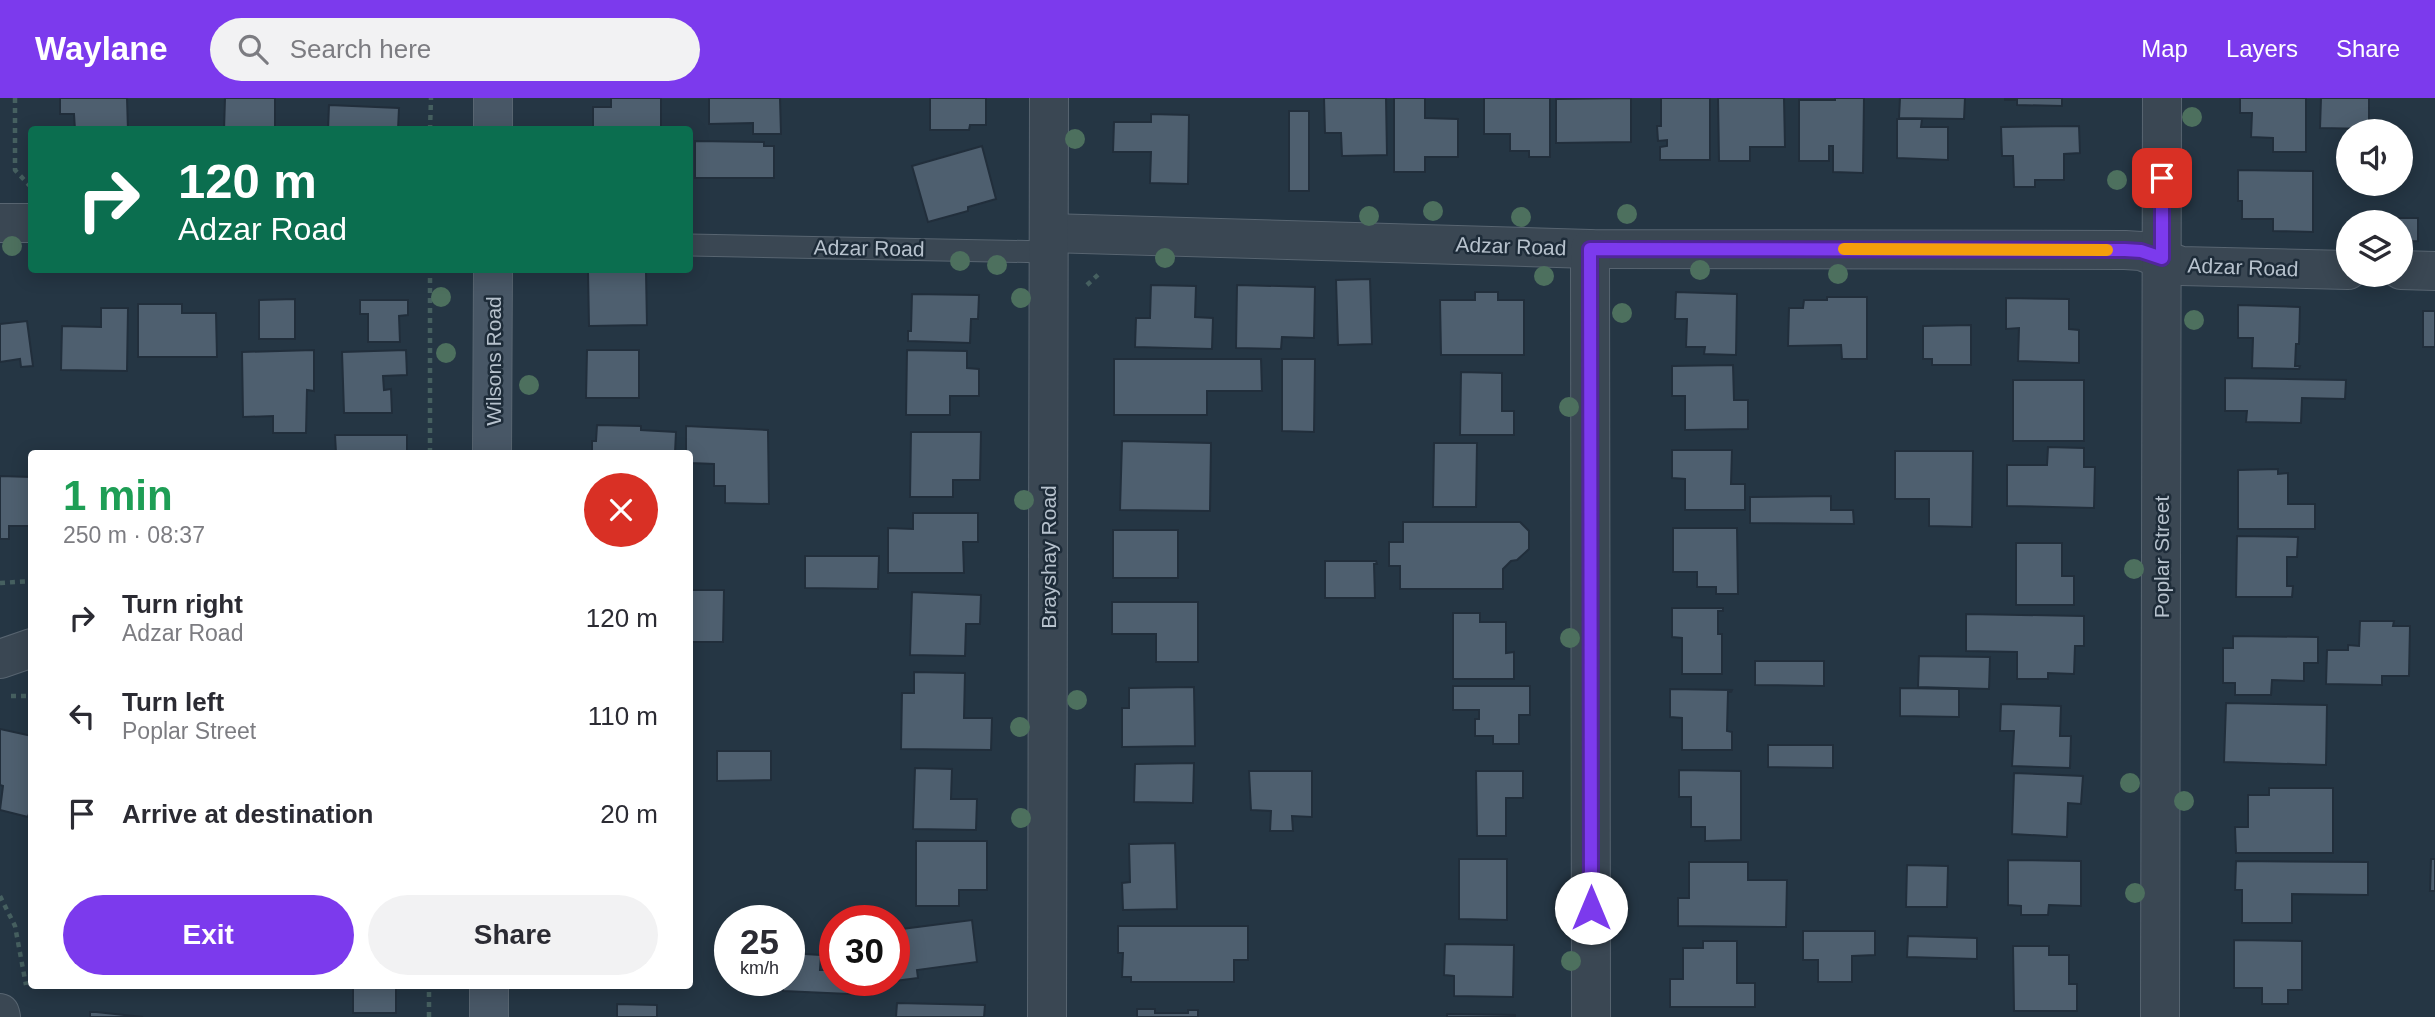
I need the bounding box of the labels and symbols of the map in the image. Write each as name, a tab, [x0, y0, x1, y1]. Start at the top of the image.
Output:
pin	[2132, 148, 2192, 208]
street label: Adzar Road	[1455, 233, 1567, 259]
street label: Adzar Road	[813, 236, 925, 260]
street label: Adzar Road	[2187, 254, 2299, 280]
street label: Wilsons Road	[482, 296, 505, 426]
street label: Brayshay Road	[1037, 485, 1060, 629]
street label: Poplar Street	[2150, 496, 2173, 618]
position arrow	[1554, 871, 1628, 945]
speed limit sign: 30	[819, 905, 910, 996]

